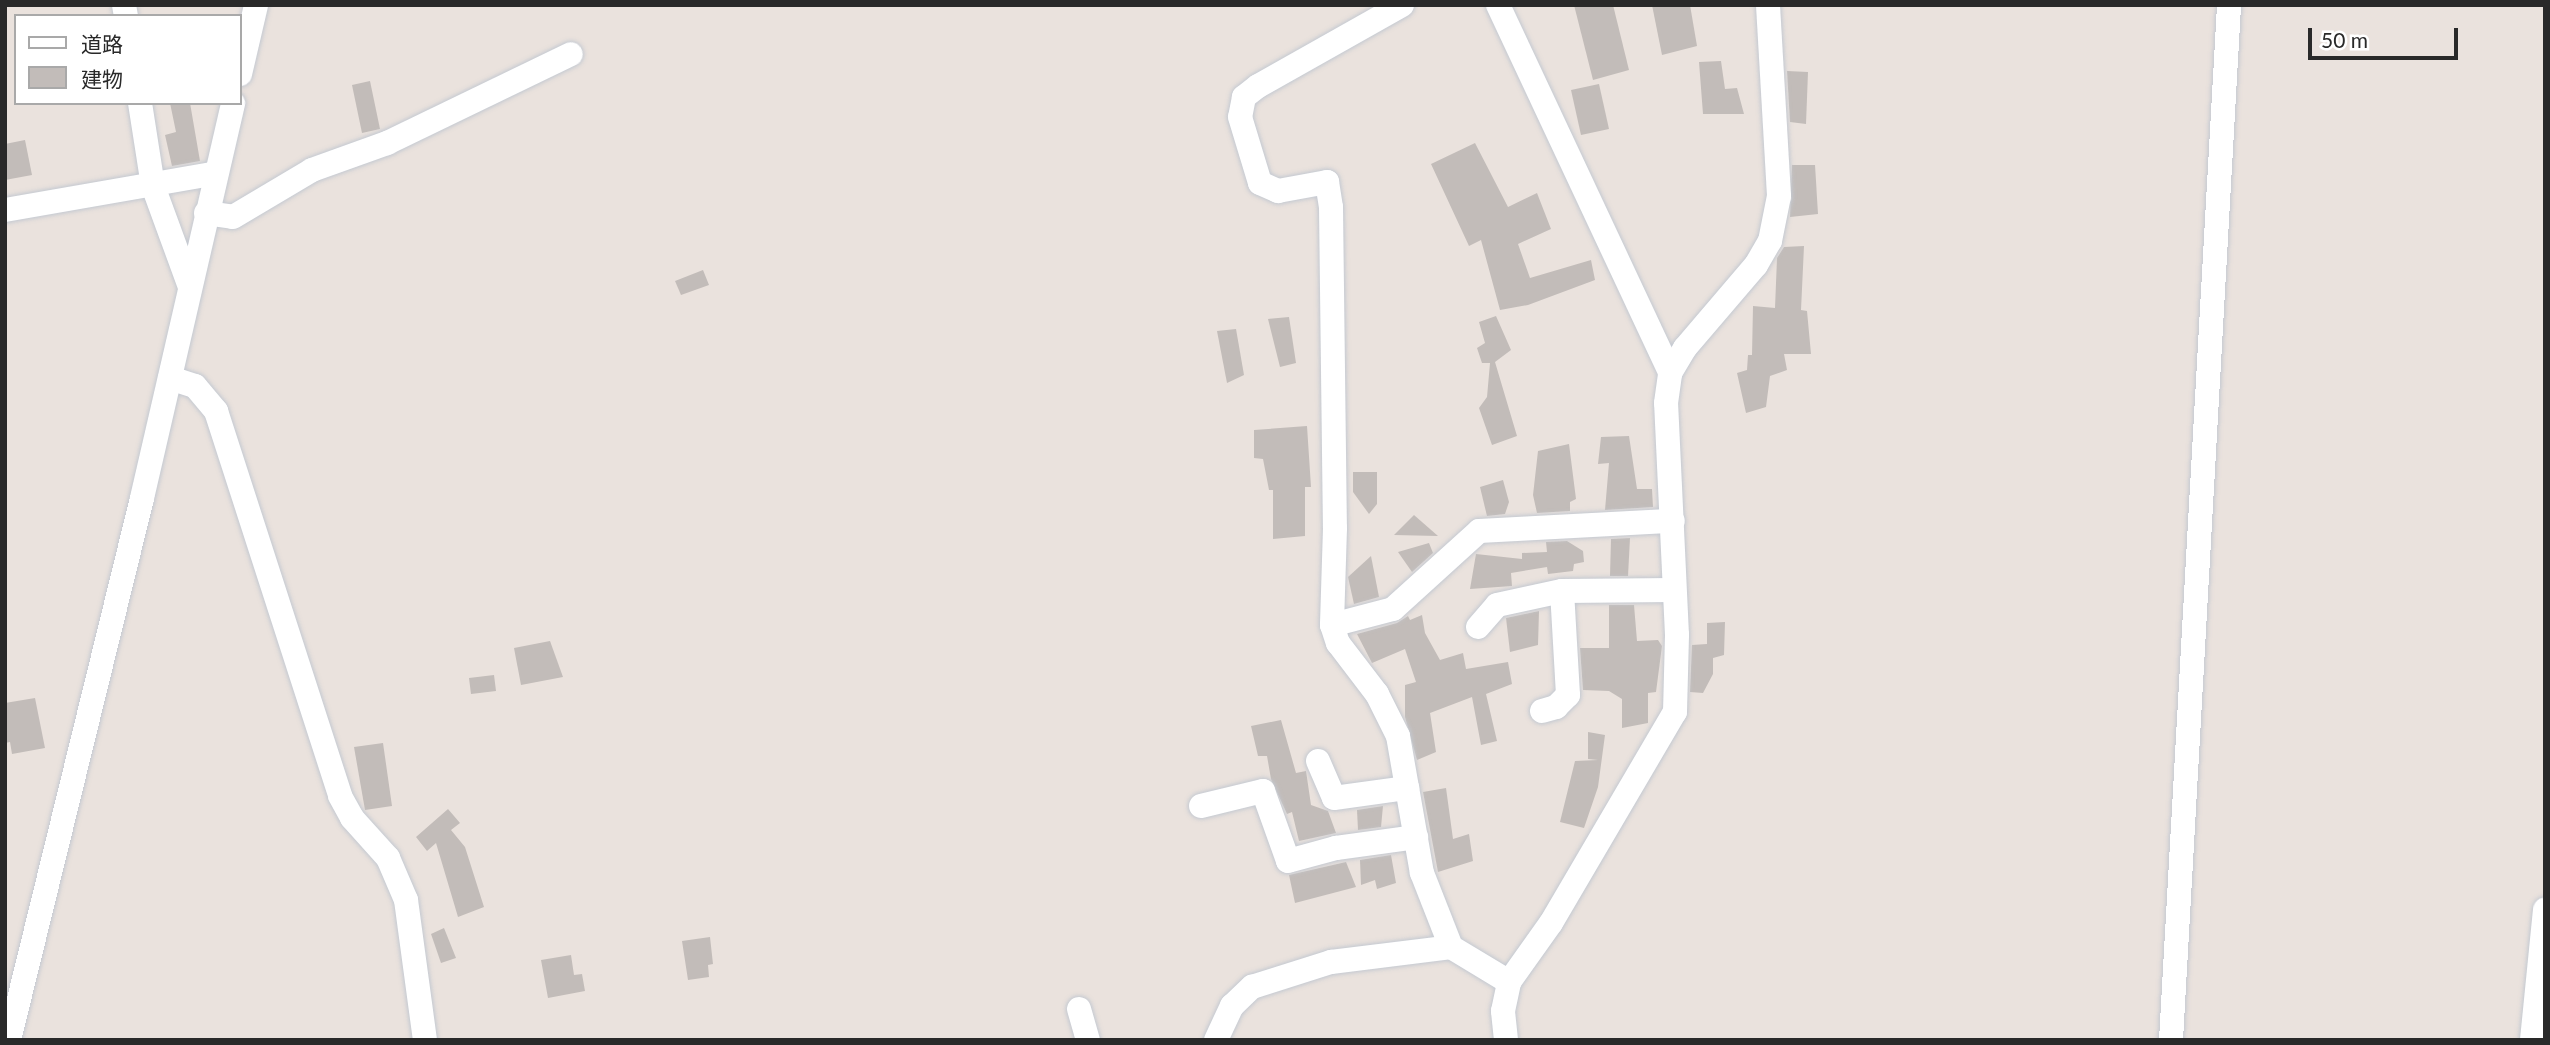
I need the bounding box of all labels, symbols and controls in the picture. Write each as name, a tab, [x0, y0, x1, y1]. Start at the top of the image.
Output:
legend	[14, 14, 242, 105]
scale bar	[2312, 14, 2462, 58]
text: 50 m	[2321, 27, 2368, 52]
text: 道路	[81, 31, 123, 56]
text: 建物	[81, 66, 123, 91]

